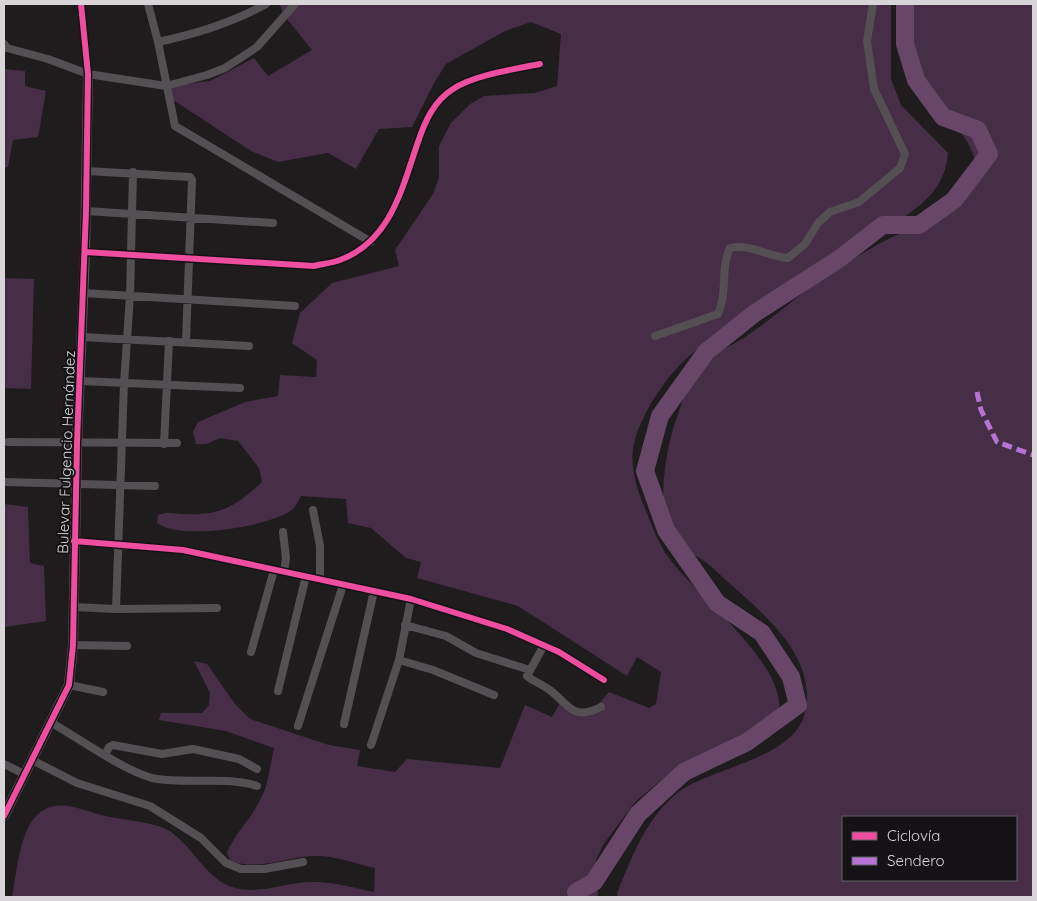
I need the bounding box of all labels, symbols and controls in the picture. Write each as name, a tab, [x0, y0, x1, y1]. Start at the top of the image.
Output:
street label: Bulevar Fulgencio Hernández	[53, 350, 79, 554]
legend	[842, 816, 1017, 881]
text: Ciclovía	[887, 826, 940, 845]
text: Sendero	[887, 851, 945, 870]

